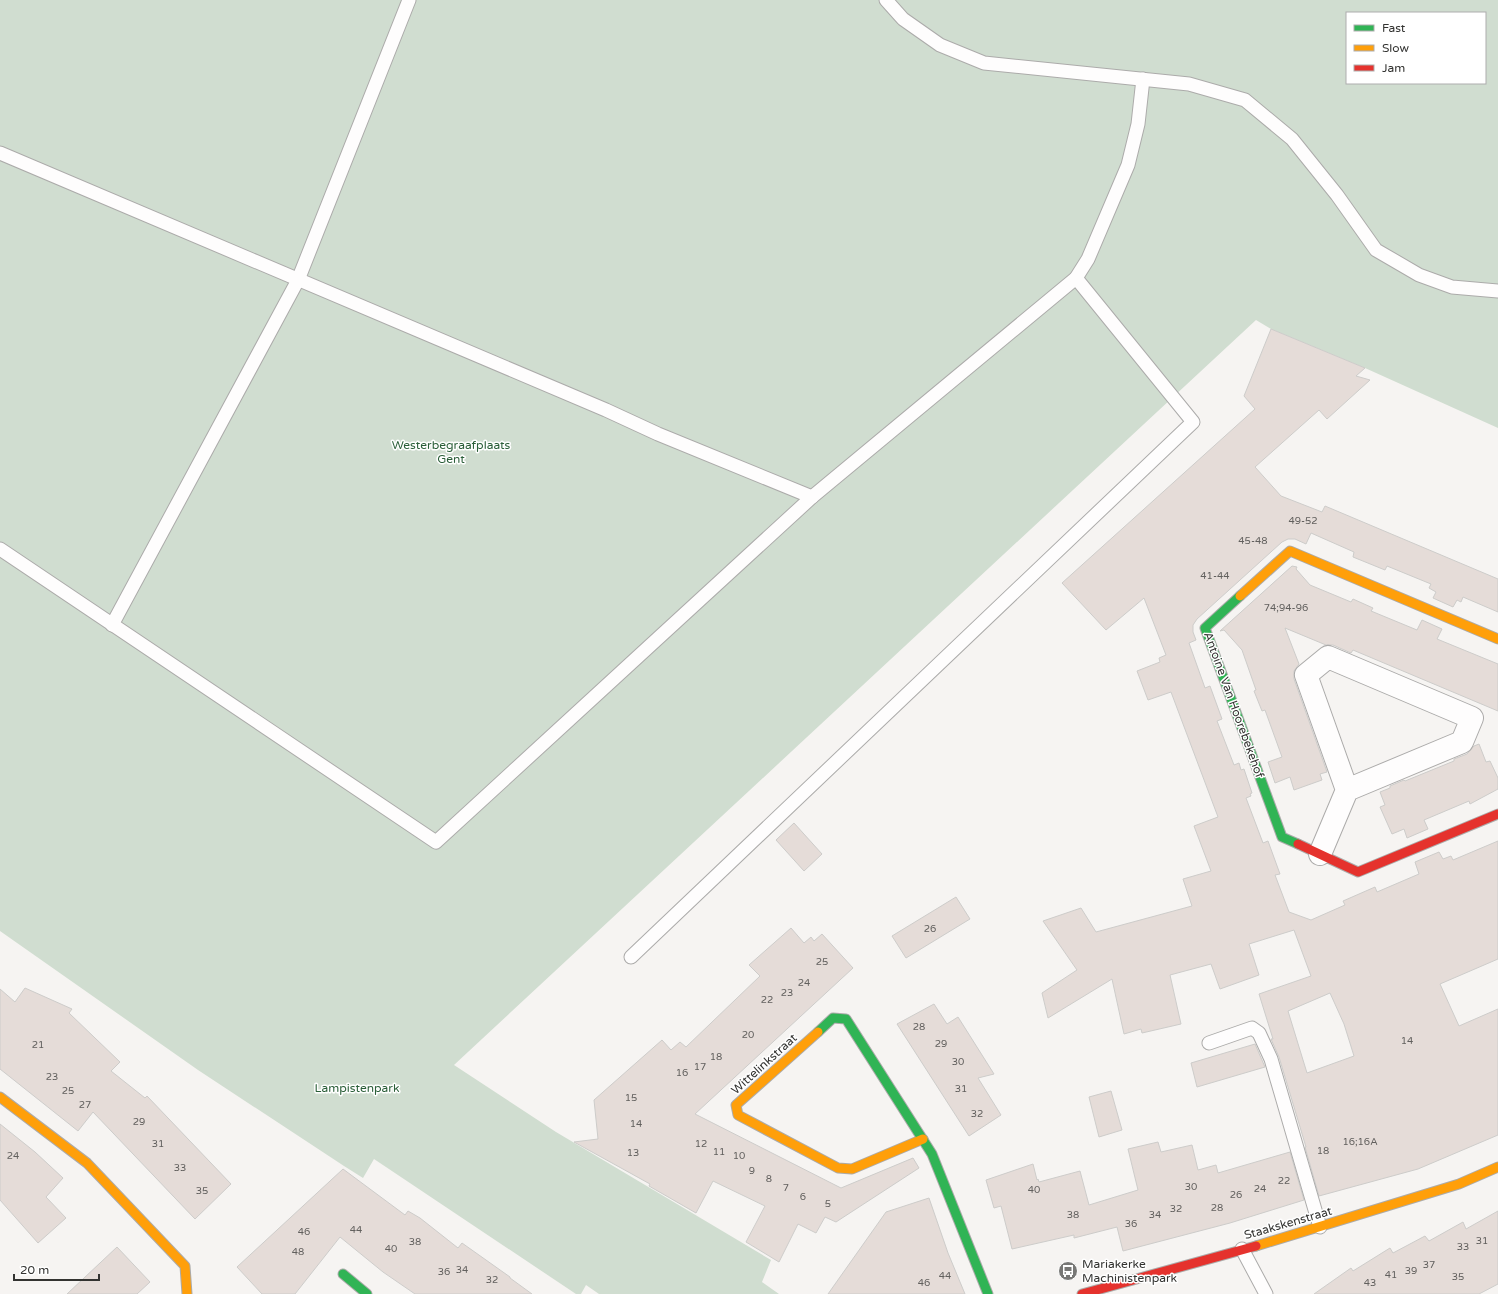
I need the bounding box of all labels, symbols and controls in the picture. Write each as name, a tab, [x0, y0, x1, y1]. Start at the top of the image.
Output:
legend	[1346, 12, 1486, 84]
text: Fast	[1382, 21, 1406, 35]
text: Slow	[1382, 41, 1409, 55]
text: Jam	[1382, 61, 1405, 75]
park label: Westerbegraafplaats Gent	[392, 438, 511, 466]
house number: 49-52	[1288, 515, 1318, 527]
house number: 45-48	[1238, 535, 1268, 547]
house number: 41-44	[1200, 570, 1230, 582]
house number: 74;94-96	[1264, 602, 1308, 614]
street label: Antoine Van Hoorebekehof	[1201, 630, 1267, 780]
house number: 26	[924, 923, 936, 935]
house number: 25	[816, 956, 828, 968]
house number: 24	[798, 977, 810, 989]
house number: 23	[781, 987, 793, 999]
house number: 22	[761, 994, 773, 1006]
house number: 28	[913, 1021, 925, 1033]
house number: 20	[742, 1029, 754, 1041]
street label: Wittelinkstraat	[728, 1031, 800, 1097]
house number: 14	[1401, 1035, 1413, 1047]
house number: 29	[935, 1038, 947, 1050]
house number: 21	[32, 1039, 44, 1051]
house number: 18	[710, 1051, 722, 1063]
house number: 30	[952, 1056, 964, 1068]
house number: 17	[694, 1061, 706, 1073]
house number: 16	[676, 1067, 688, 1079]
house number: 23	[46, 1071, 58, 1083]
park label: Lampistenpark	[315, 1081, 400, 1095]
house number: 31	[955, 1083, 967, 1095]
house number: 25	[62, 1085, 74, 1097]
house number: 15	[625, 1092, 637, 1104]
house number: 27	[79, 1099, 91, 1111]
house number: 32	[971, 1108, 983, 1120]
house number: 29	[133, 1116, 145, 1128]
house number: 14	[630, 1118, 642, 1130]
house number: 16;16A	[1342, 1136, 1378, 1148]
house number: 31	[152, 1138, 164, 1150]
house number: 12	[695, 1138, 707, 1150]
house number: 18	[1317, 1145, 1329, 1157]
house number: 11	[713, 1146, 725, 1158]
house number: 13	[627, 1147, 639, 1159]
house number: 24	[7, 1150, 19, 1162]
house number: 10	[733, 1150, 745, 1162]
house number: 33	[174, 1162, 186, 1174]
house number: 9	[749, 1165, 755, 1177]
house number: 8	[766, 1173, 772, 1185]
house number: 22	[1278, 1175, 1290, 1187]
house number: 30	[1185, 1181, 1197, 1193]
house number: 7	[783, 1182, 789, 1194]
house number: 24	[1254, 1183, 1266, 1195]
house number: 40	[1028, 1184, 1040, 1196]
house number: 35	[196, 1185, 208, 1197]
house number: 26	[1230, 1189, 1242, 1201]
house number: 6	[800, 1191, 806, 1203]
house number: 5	[825, 1198, 831, 1210]
house number: 28	[1211, 1202, 1223, 1214]
house number: 32	[1170, 1203, 1182, 1215]
street label: Staakskenstraat	[1242, 1204, 1334, 1242]
house number: 38	[1067, 1209, 1079, 1221]
house number: 34	[1149, 1209, 1161, 1221]
house number: 36	[1125, 1218, 1137, 1230]
house number: 44	[350, 1224, 362, 1236]
house number: 46	[298, 1226, 310, 1238]
house number: 31	[1476, 1235, 1488, 1247]
house number: 38	[409, 1236, 421, 1248]
house number: 33	[1457, 1241, 1469, 1253]
house number: 40	[385, 1243, 397, 1255]
house number: 48	[292, 1246, 304, 1258]
scale bar	[14, 1256, 99, 1282]
place label: Mariakerke Machinistenpark	[1082, 1257, 1178, 1285]
house number: 37	[1423, 1259, 1435, 1271]
bus stop icon: Mariakerke Machinistenpark	[1057, 1260, 1079, 1282]
text: 20 m	[20, 1263, 49, 1277]
house number: 34	[456, 1264, 468, 1276]
house number: 39	[1405, 1265, 1417, 1277]
house number: 36	[438, 1266, 450, 1278]
house number: 41	[1385, 1269, 1397, 1281]
house number: 44	[939, 1270, 951, 1282]
house number: 35	[1452, 1271, 1464, 1283]
house number: 32	[486, 1274, 498, 1286]
house number: 46	[918, 1277, 930, 1289]
house number: 43	[1364, 1277, 1376, 1289]

